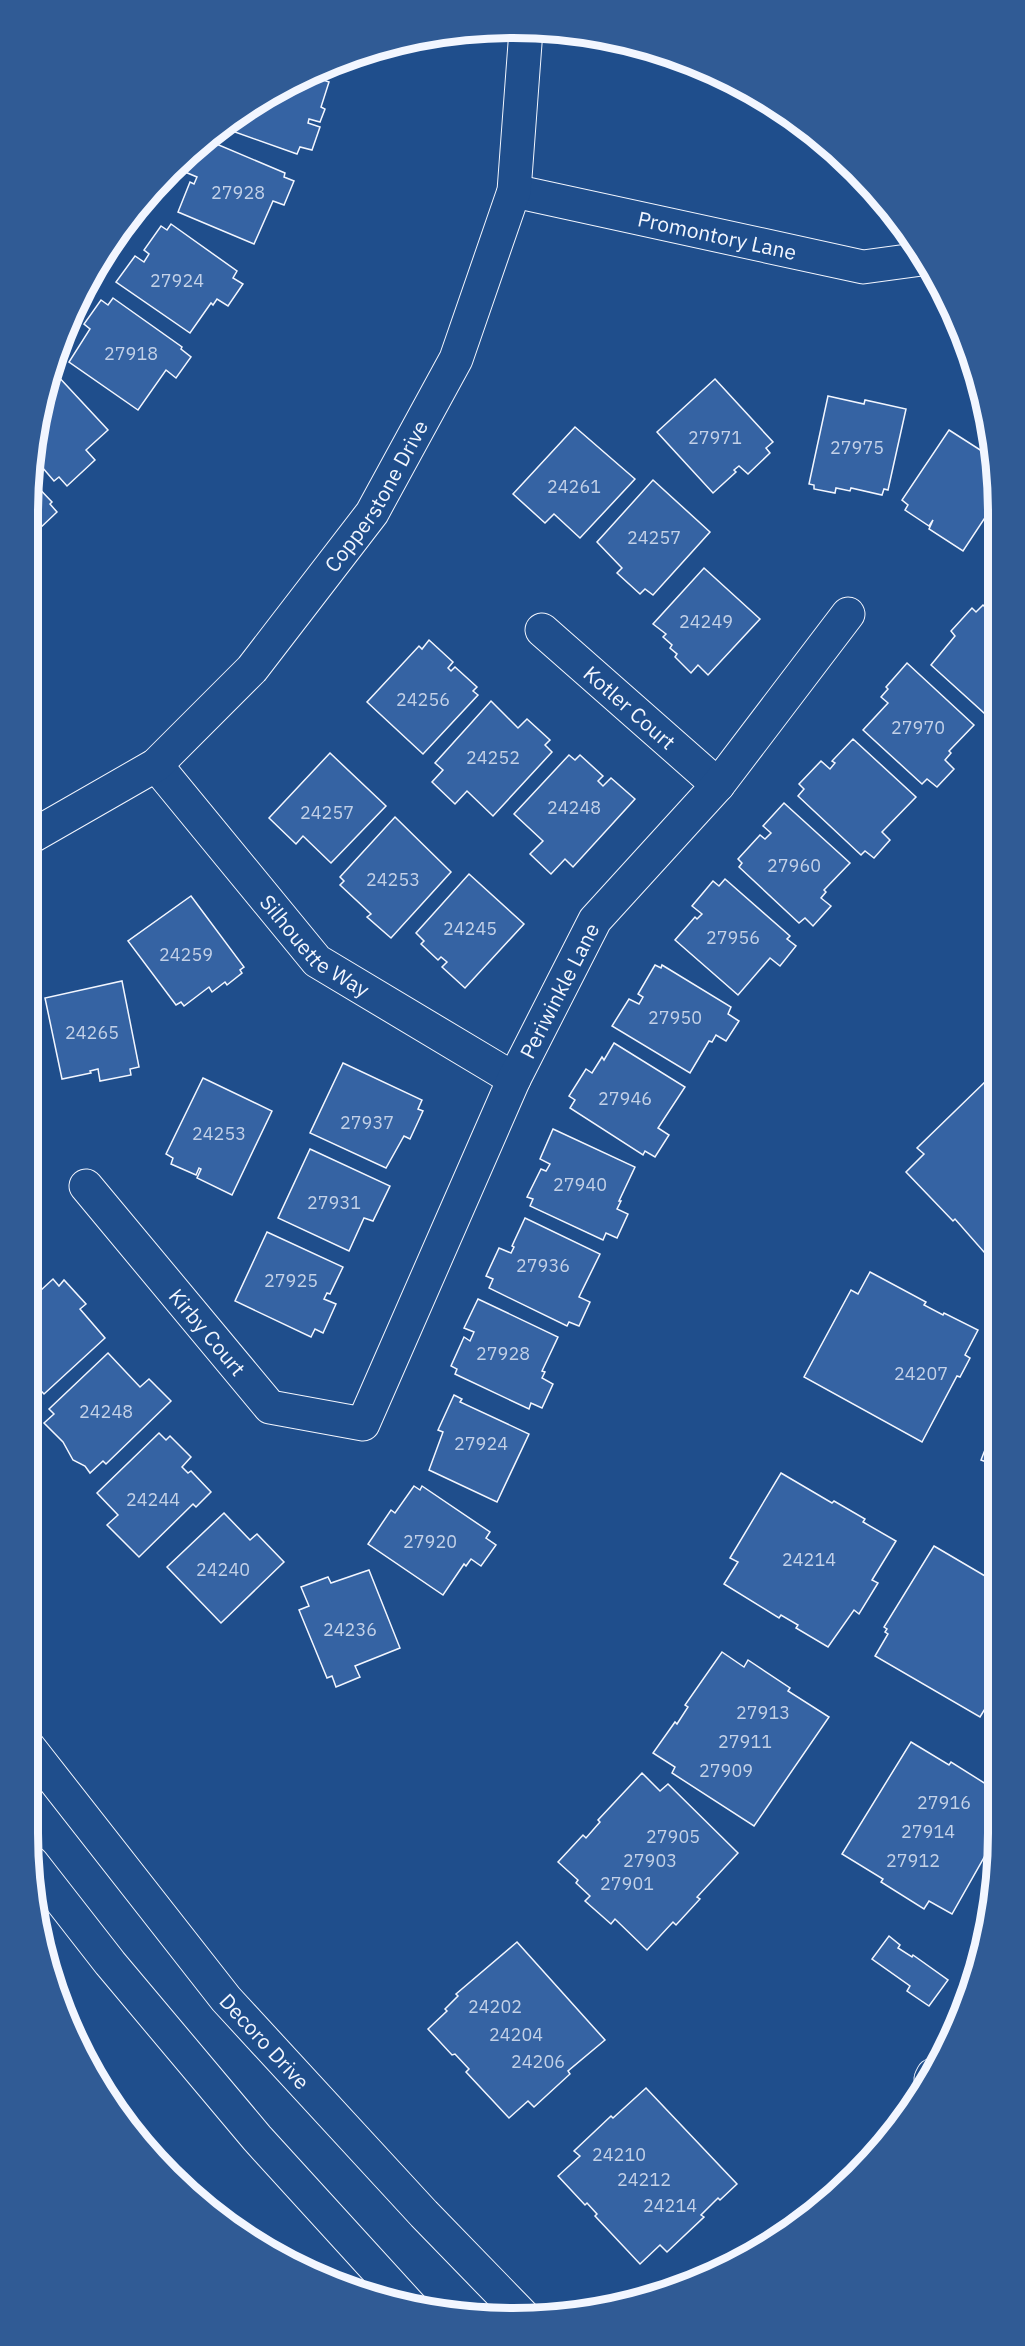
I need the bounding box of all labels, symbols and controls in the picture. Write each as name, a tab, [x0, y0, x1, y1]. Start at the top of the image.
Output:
house number: 27928	[211, 181, 265, 204]
street label: Promontory Lane	[635, 204, 799, 266]
house number: 27924	[150, 269, 204, 292]
house number: 27918	[104, 342, 158, 365]
street label: Copperstone Drive	[318, 415, 434, 578]
house number: 27971	[688, 426, 742, 449]
house number: 27975	[830, 436, 884, 459]
house number: 24261	[547, 475, 601, 498]
house number: 24257	[627, 526, 681, 549]
house number: 24249	[679, 610, 733, 633]
street label: Kotler Court	[578, 659, 682, 755]
house number: 24256	[396, 688, 450, 711]
house number: 27970	[891, 716, 945, 739]
house number: 24252	[466, 746, 520, 769]
house number: 24248	[547, 796, 601, 819]
house number: 24257	[300, 801, 354, 824]
house number: 27960	[767, 854, 821, 877]
house number: 24253	[366, 868, 420, 891]
street label: Silhouette Way	[254, 888, 375, 1004]
house number: 24245	[443, 917, 497, 940]
street label: Periwinkle Lane	[513, 918, 605, 1063]
house number: 27956	[706, 926, 760, 949]
house number: 24259	[159, 943, 213, 966]
house number: 27950	[648, 1006, 702, 1029]
house number: 24265	[65, 1021, 119, 1044]
house number: 27946	[598, 1087, 652, 1110]
house number: 27937	[340, 1111, 394, 1134]
house number: 24253	[192, 1122, 246, 1145]
house number: 27940	[553, 1173, 607, 1196]
house number: 27931	[307, 1191, 361, 1214]
house number: 27936	[516, 1254, 570, 1277]
house number: 27925	[264, 1269, 318, 1292]
street label: Kirby Court	[163, 1282, 252, 1382]
house number: 27928	[476, 1342, 530, 1365]
house number: 24207	[894, 1362, 948, 1385]
house number: 24248	[79, 1400, 133, 1423]
house number: 27924	[454, 1432, 508, 1455]
house number: 24244	[126, 1488, 180, 1511]
house number: 27920	[403, 1530, 457, 1553]
house number: 24214	[782, 1548, 836, 1571]
house number: 24240	[196, 1558, 250, 1581]
house number: 24236	[323, 1618, 377, 1641]
house number: 27913	[736, 1701, 790, 1724]
house number: 27911	[718, 1730, 772, 1753]
house number: 27909	[699, 1759, 753, 1782]
house number: 27916	[917, 1791, 971, 1814]
house number: 27914	[901, 1820, 955, 1843]
house number: 27905	[646, 1825, 700, 1848]
house number: 27903	[623, 1849, 677, 1872]
house number: 27912	[886, 1849, 940, 1872]
house number: 27901	[600, 1872, 654, 1895]
street label: Decoro Drive	[214, 1987, 316, 2095]
house number: 24202	[468, 1995, 522, 2018]
house number: 24204	[489, 2023, 543, 2046]
house number: 24206	[511, 2050, 565, 2073]
house number: 24210	[592, 2143, 646, 2166]
house number: 24212	[617, 2168, 671, 2191]
house number: 24214	[643, 2194, 697, 2217]

